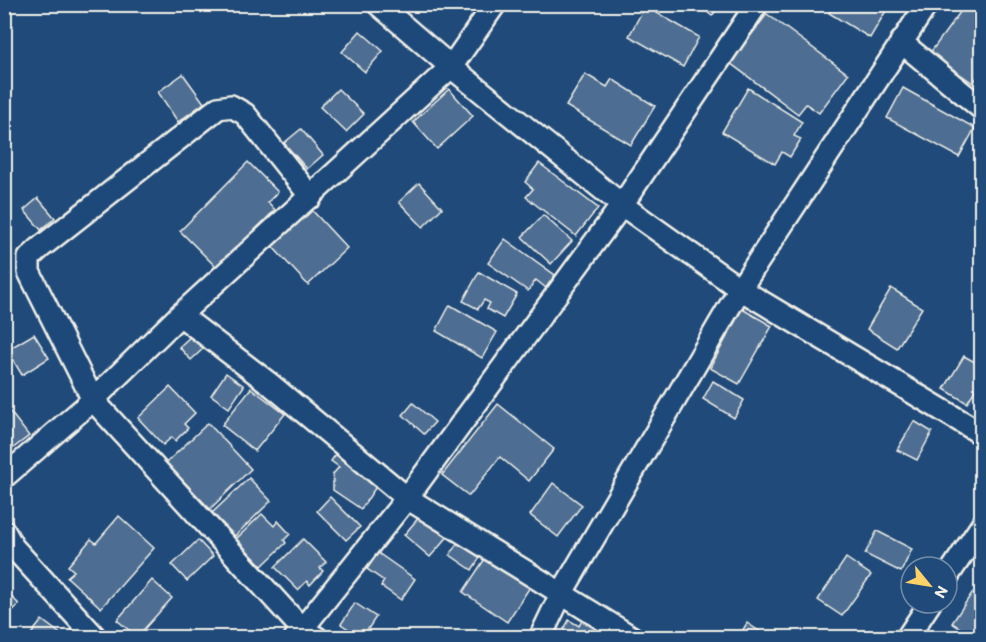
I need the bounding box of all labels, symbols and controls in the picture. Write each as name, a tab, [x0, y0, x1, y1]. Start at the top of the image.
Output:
north arrow	[899, 555, 959, 615]
text: N	[931, 583, 952, 602]

